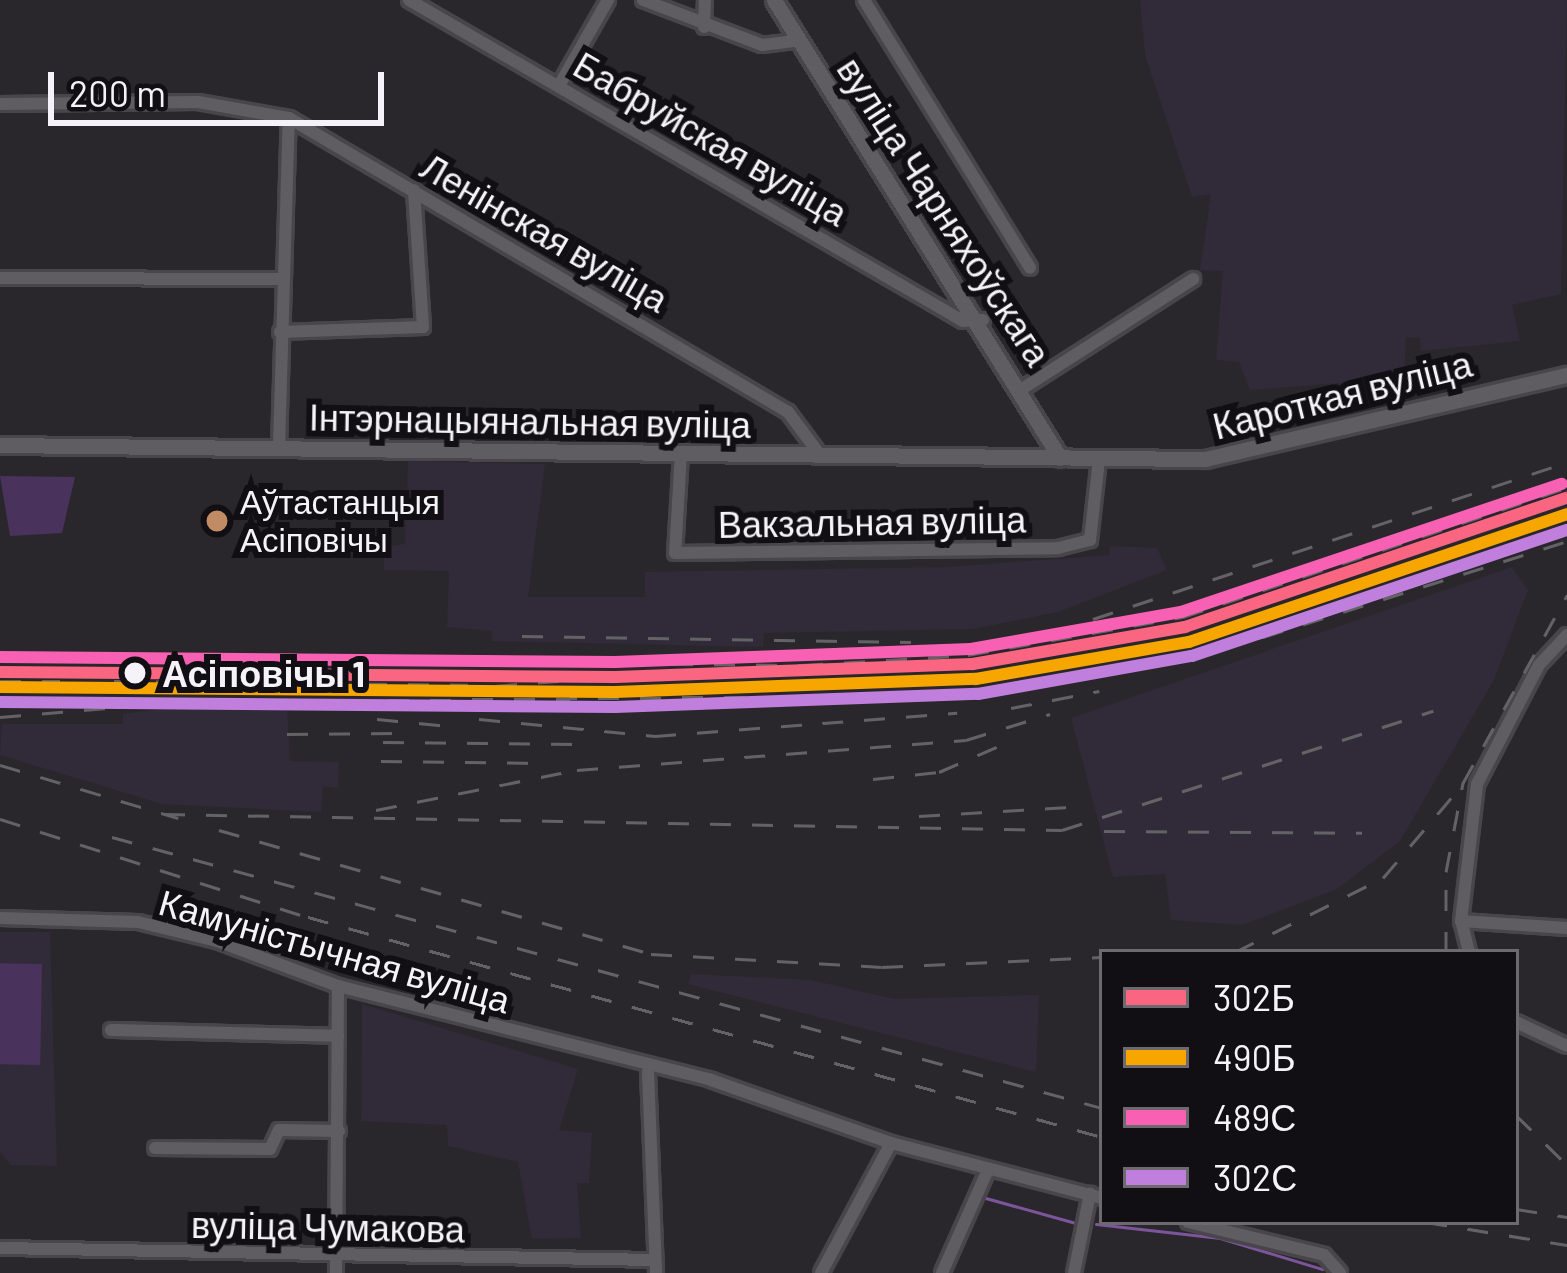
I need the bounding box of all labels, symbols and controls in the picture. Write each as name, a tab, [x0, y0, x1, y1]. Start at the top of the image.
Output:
street label: Бабруйская вуліца	[567, 42, 855, 234]
scale bar	[54, 48, 390, 122]
street label: вуліца Чарняхоўскага	[829, 49, 1061, 373]
text: 200 m	[69, 71, 166, 114]
street label: Ленінская вуліца	[414, 144, 676, 320]
street label: Кароткая вуліца	[1208, 341, 1476, 447]
street label: Інтэрнацыянальная вуліца	[309, 395, 751, 445]
place label: Аўтастанцыя Асіповічы	[240, 482, 440, 560]
street label: Вакзальная вуліца	[718, 497, 1026, 545]
marker: Аўтастанцыя Асіповічы	[206, 510, 228, 532]
place label: Асіповічы 1	[162, 651, 365, 695]
marker: Асіповічы 1	[119, 657, 151, 689]
street label: Камуністычная вуліца	[155, 879, 515, 1021]
legend	[1099, 949, 1519, 1225]
text: 302Б	[1213, 975, 1295, 1018]
text: 490Б	[1213, 1035, 1296, 1078]
text: 489С	[1213, 1095, 1296, 1138]
text: 302С	[1213, 1155, 1297, 1198]
street label: вуліца Чумакова	[191, 1202, 465, 1250]

